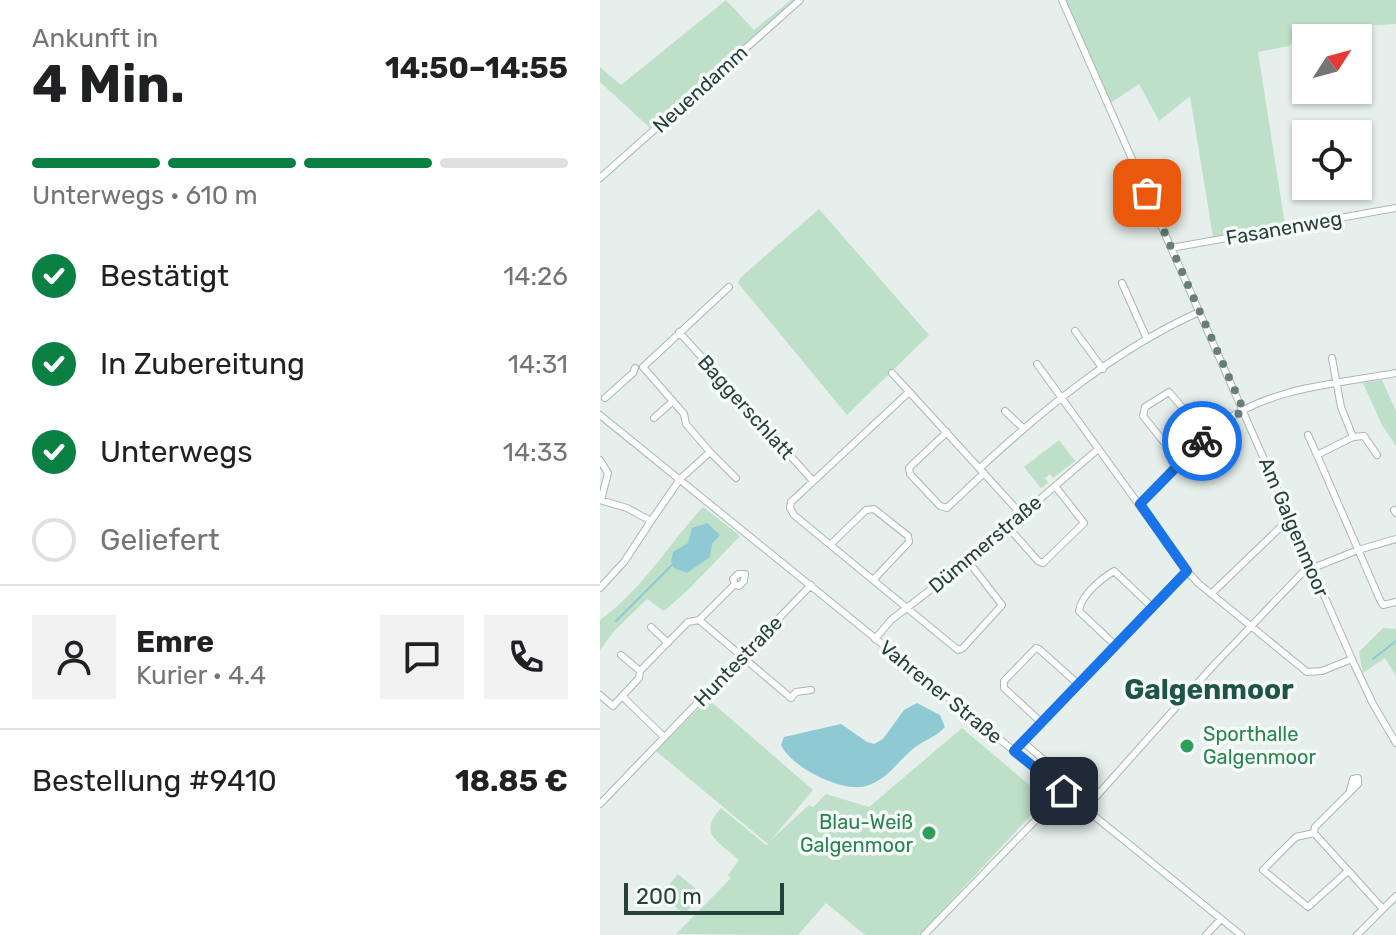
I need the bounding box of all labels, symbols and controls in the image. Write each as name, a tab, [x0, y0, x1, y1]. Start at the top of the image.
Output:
text: Ankunft in	[32, 23, 158, 54]
north arrow	[1292, 24, 1372, 104]
map controls	[1292, 24, 1372, 200]
street label: Neuendamm	[648, 40, 752, 138]
text: 14:50–14:55	[385, 50, 568, 86]
text: 4 Min.	[32, 53, 185, 115]
button: locate	[1292, 120, 1372, 200]
pin	[1113, 159, 1181, 227]
icon: bag	[1125, 171, 1169, 215]
text: Unterwegs · 610 m	[32, 180, 258, 211]
street label: Fasanenweg	[1224, 206, 1344, 250]
icon: check	[32, 254, 76, 298]
text: Bestätigt	[100, 258, 229, 294]
text: 14:26	[503, 261, 568, 292]
icon: check	[32, 342, 76, 386]
text: In Zubereitung	[100, 346, 305, 382]
text: 14:31	[508, 349, 568, 380]
street label: Baggerschlatt	[693, 350, 799, 464]
courier	[1162, 401, 1242, 481]
icon: bike	[1180, 419, 1224, 463]
icon: check	[32, 430, 76, 474]
text: Unterwegs	[100, 434, 253, 470]
text: 14:33	[503, 437, 568, 468]
street label: Am Galgenmoor	[1254, 454, 1334, 601]
street label: Dümmerstraße	[924, 490, 1046, 598]
text: Geliefert	[100, 522, 220, 558]
street label: Huntestraße	[689, 611, 787, 711]
button: person	[32, 615, 116, 699]
button: chat	[380, 615, 464, 699]
button: phone	[484, 615, 568, 699]
text: Emre	[136, 624, 214, 660]
street label: Vahrener Straße	[875, 635, 1007, 749]
text: Kurier · 4.4	[136, 660, 266, 691]
district label: Galgenmoor	[1124, 673, 1294, 706]
place label: Sporthalle Galgenmoor	[1203, 722, 1317, 769]
marker: Sporthalle Galgenmoor	[1178, 737, 1196, 755]
pin	[1030, 757, 1098, 825]
text: Bestellung #9410	[32, 763, 277, 799]
text: 18.85 €	[455, 763, 568, 799]
icon: home	[1042, 769, 1086, 813]
place label: Blau-Weiß Galgenmoor	[800, 810, 913, 857]
marker: Blau-Weiß Galgenmoor	[920, 824, 938, 842]
scale bar	[624, 879, 784, 915]
text: 200 m	[636, 883, 702, 910]

